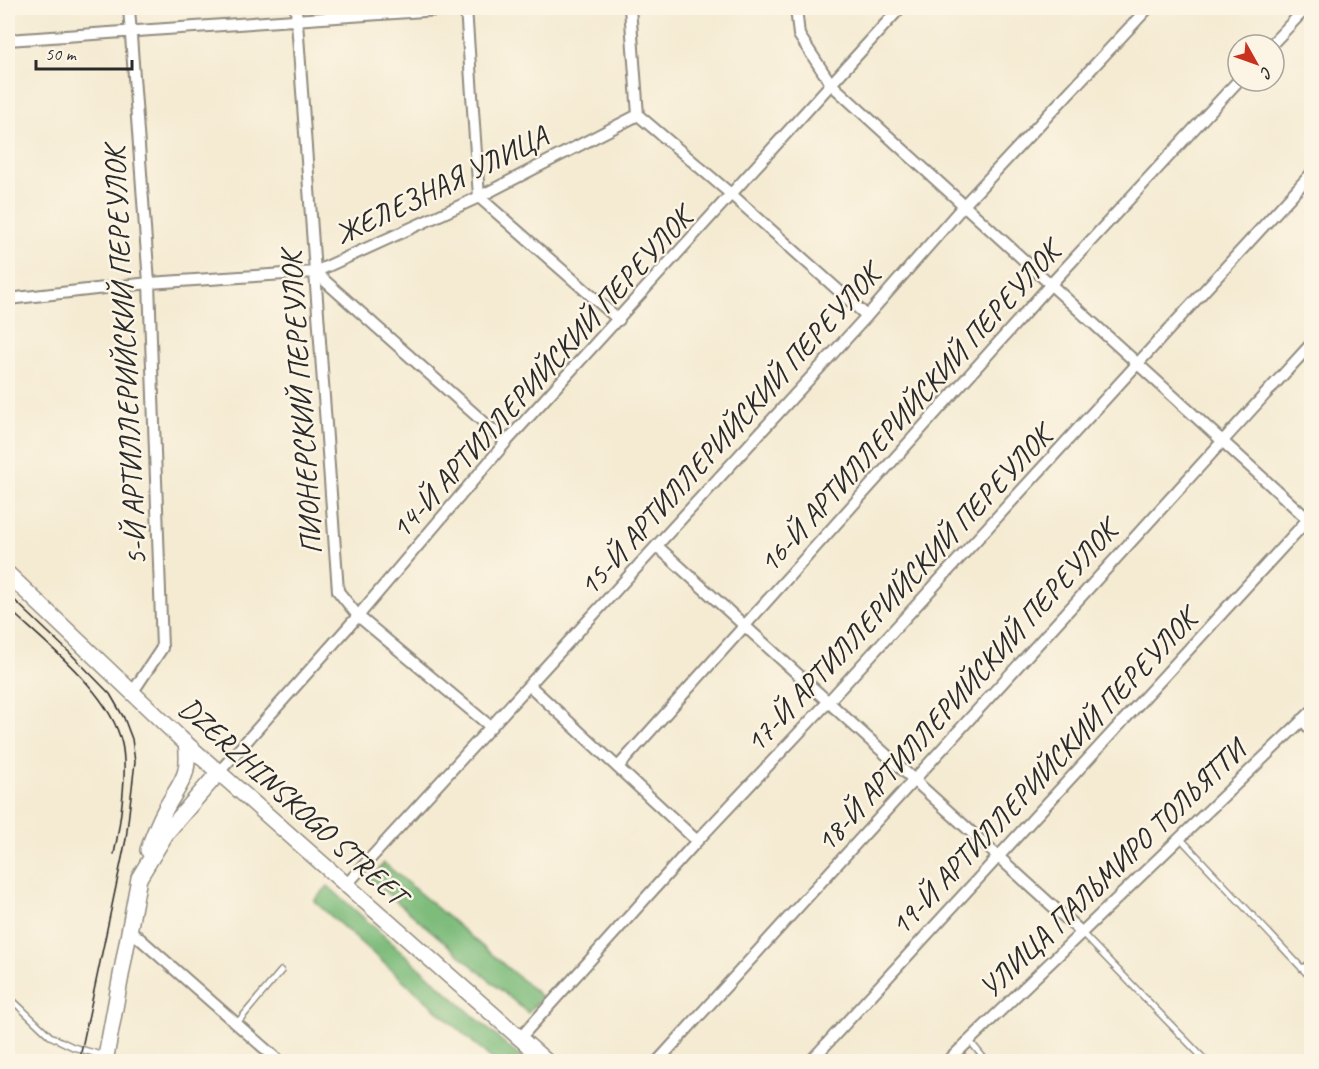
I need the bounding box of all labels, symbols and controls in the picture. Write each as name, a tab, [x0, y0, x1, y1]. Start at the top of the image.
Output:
scale bar	[36, 33, 132, 71]
north arrow	[1226, 33, 1286, 93]
text: 50 m	[45, 43, 78, 65]
text: С	[1255, 63, 1277, 83]
street label: ЖЕЛЕЗНАЯ УЛИЦА	[328, 116, 556, 253]
street label: 5-Й АРТИЛЛЕРИЙСКИЙ ПЕРЕУЛОК	[95, 140, 155, 566]
street label: 14-Й АРТИЛЛЕРИЙСКИЙ ПЕРЕУЛОК	[382, 195, 704, 547]
street label: 16-Й АРТИЛЛЕРИЙСКИЙ ПЕРЕУЛОК	[750, 229, 1072, 581]
street label: ПИОНЕРСКИЙ ПЕРЕУЛОК	[271, 244, 331, 556]
street label: 15-Й АРТИЛЛЕРИЙСКИЙ ПЕРЕУЛОК	[570, 252, 892, 604]
street label: 17-Й АРТИЛЛЕРИЙСКИЙ ПЕРЕУЛОК	[736, 413, 1064, 760]
street label: 18-Й АРТИЛЛЕРИЙСКИЙ ПЕРЕУЛОК	[807, 508, 1129, 860]
street label: 19-Й АРТИЛЛЕРИЙСКИЙ ПЕРЕУЛОК	[881, 596, 1209, 943]
street label: DZERZHINSKOGO STREET	[171, 689, 419, 918]
street label: УЛИЦА ПАЛЬМИРО ТОЛЬЯТТИ	[971, 728, 1257, 1006]

